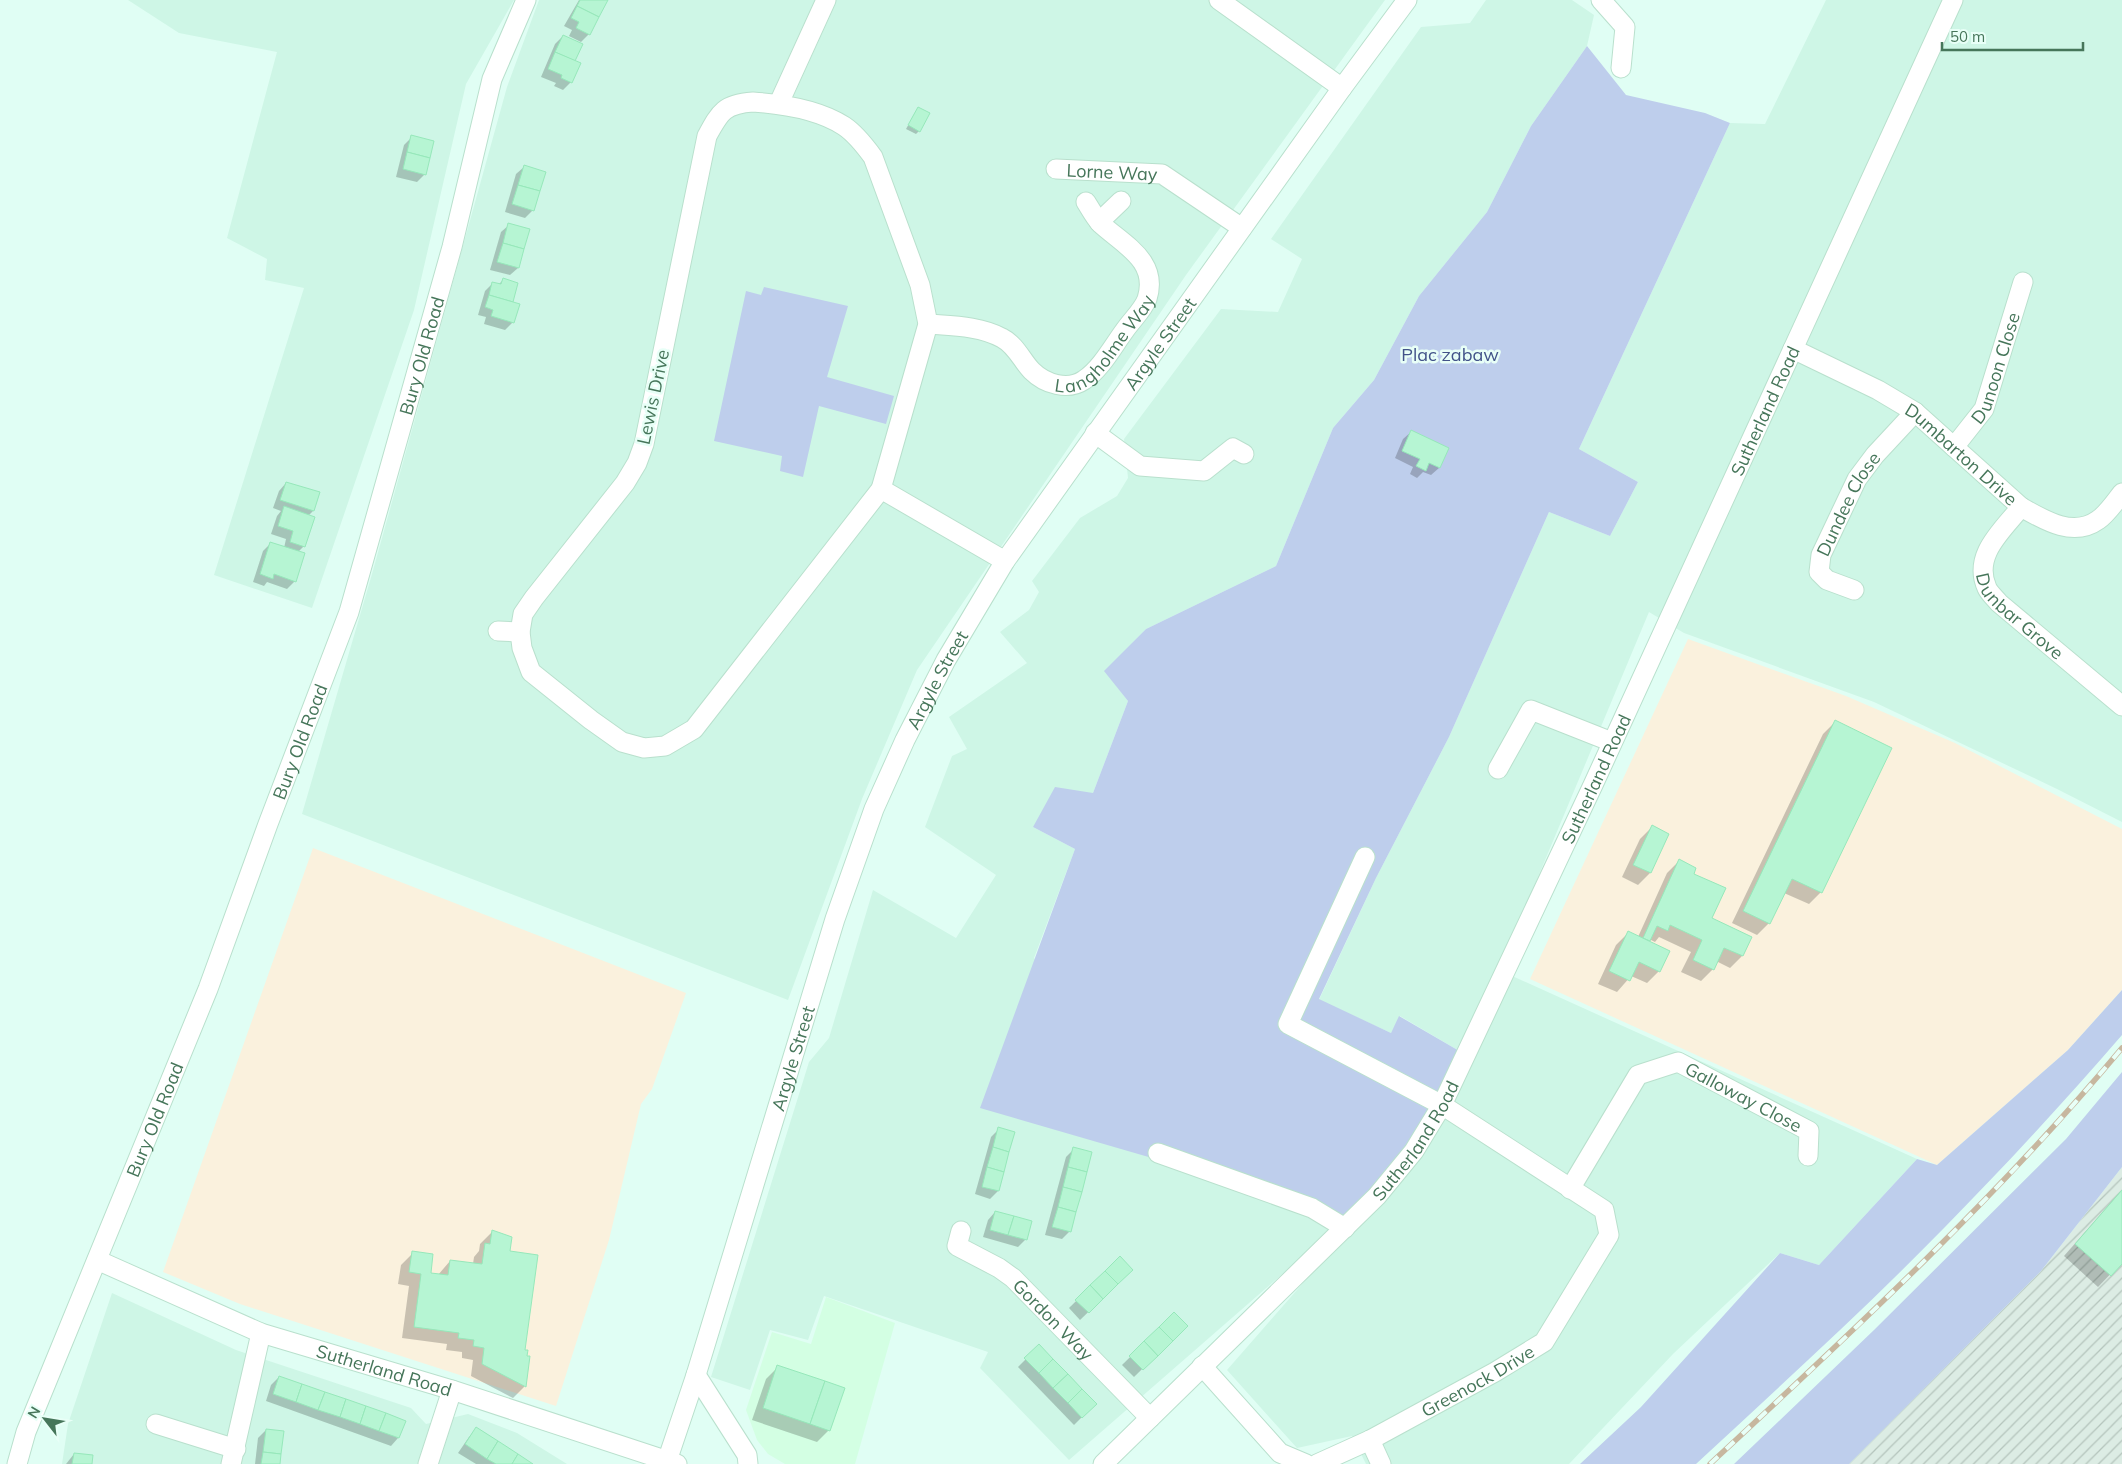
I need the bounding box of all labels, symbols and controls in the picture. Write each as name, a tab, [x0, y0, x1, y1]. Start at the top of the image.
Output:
scale bar	[1942, 20, 2083, 52]
text: 50 m	[1950, 27, 1985, 46]
street label: Lorne Way	[1066, 158, 1158, 185]
street label: Langholme Way	[1053, 291, 1159, 397]
street label: Argyle Street	[1119, 293, 1201, 394]
street label: Bury Old Road	[394, 294, 449, 417]
street label: Dunoon Close	[1965, 310, 2025, 428]
street label: Sutherland Road	[1725, 342, 1804, 479]
park label: Plac zabaw	[1401, 343, 1499, 366]
street label: Lewis Drive	[632, 347, 674, 447]
street label: Dumbarton Drive	[1901, 397, 2023, 510]
street label: Dundee Close	[1811, 447, 1885, 560]
street label: Dunbar Grove	[1971, 570, 2069, 664]
street label: Argyle Street	[901, 626, 973, 733]
street label: Bury Old Road	[267, 681, 332, 803]
street label: Sutherland Road	[1556, 710, 1635, 847]
street label: Argyle Street	[766, 1003, 819, 1113]
street label: Galloway Close	[1681, 1056, 1806, 1137]
street label: Bury Old Road	[121, 1059, 188, 1180]
street label: Sutherland Road	[1367, 1077, 1463, 1205]
street label: Gordon Way	[1008, 1274, 1099, 1365]
street label: Sutherland Road	[314, 1339, 455, 1401]
street label: Greenock Drive	[1417, 1339, 1538, 1422]
north arrow	[20, 1394, 70, 1444]
text: N	[23, 1403, 44, 1421]

